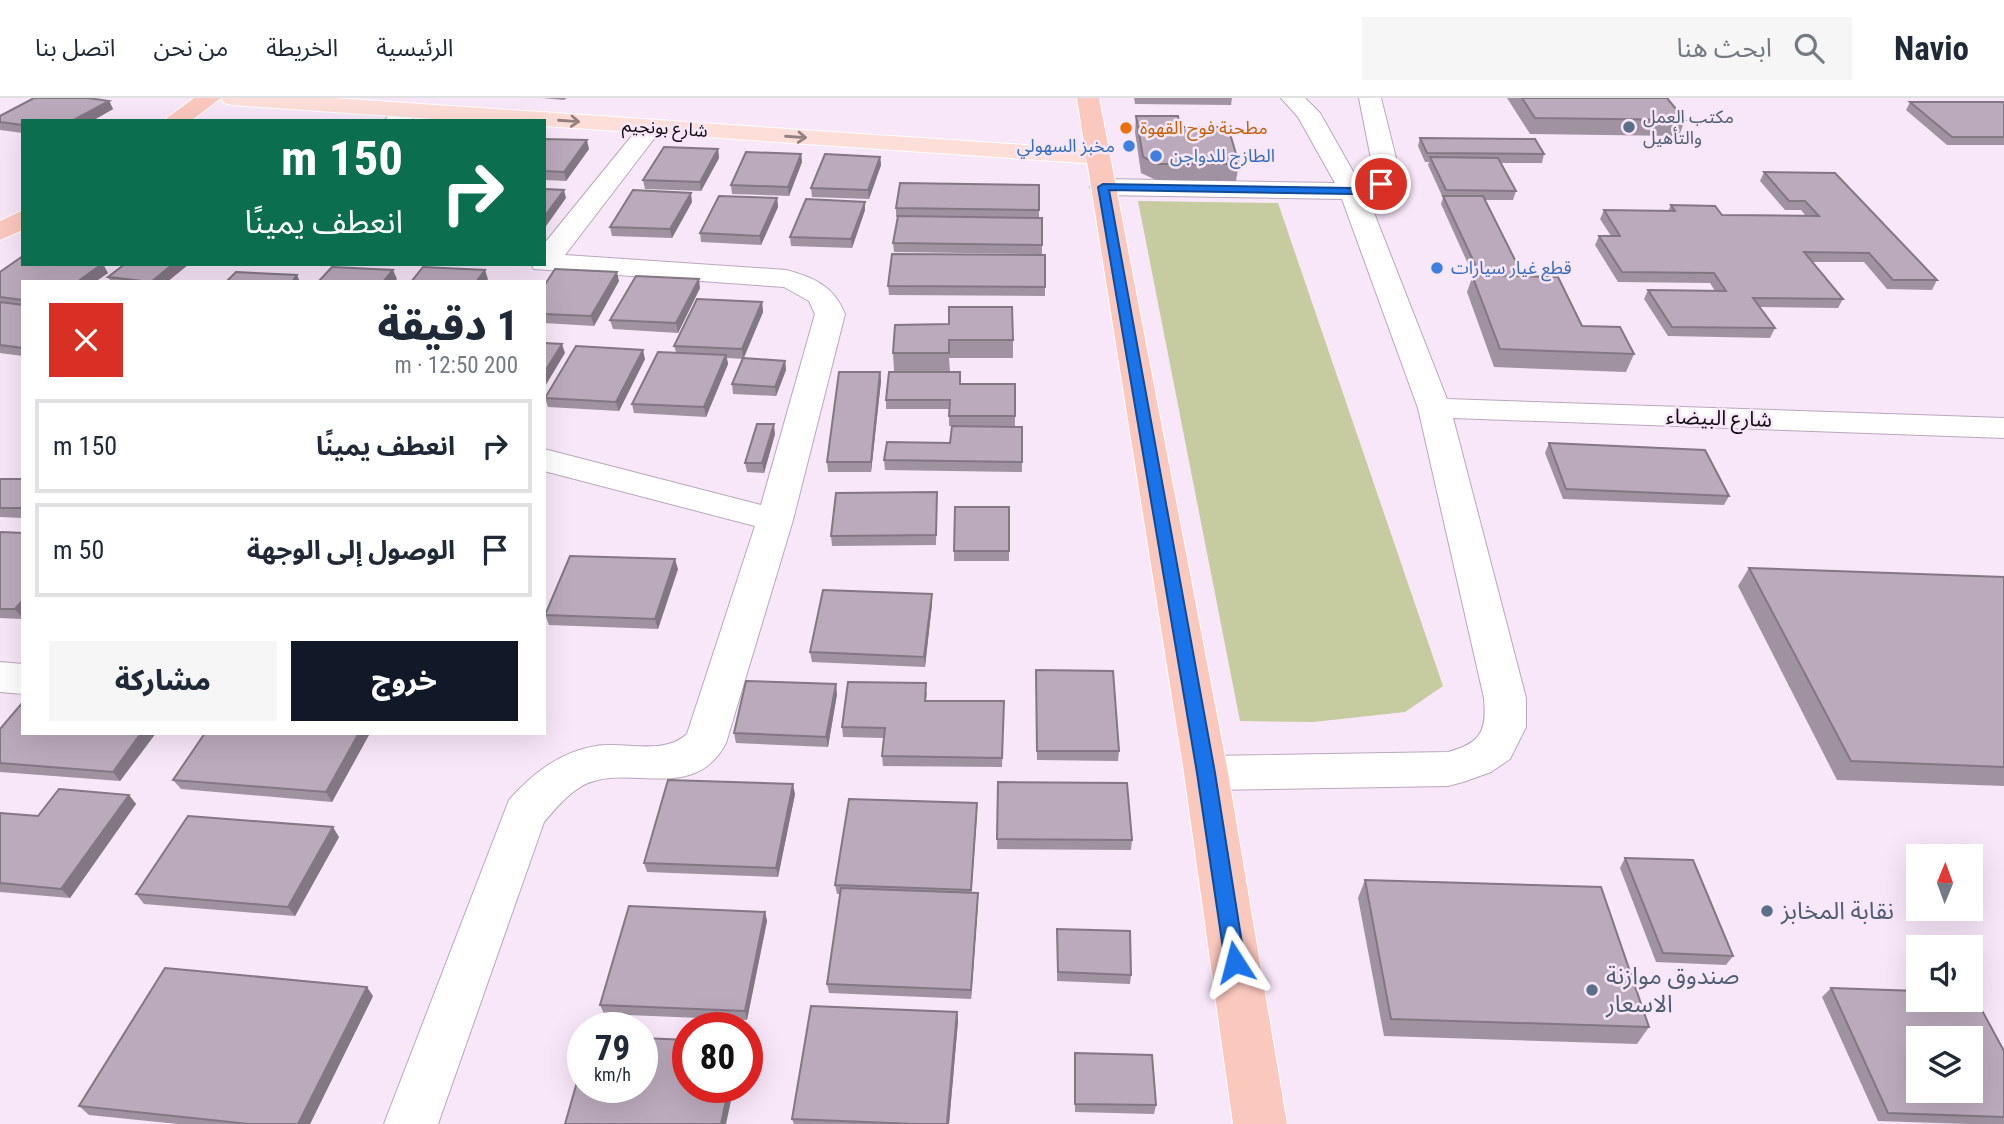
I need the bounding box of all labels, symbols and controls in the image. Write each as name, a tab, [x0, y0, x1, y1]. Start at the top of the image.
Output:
search box	[1362, 17, 1852, 80]
icon: search	[1790, 29, 1828, 67]
text: Navio	[1894, 29, 1969, 68]
text: ابحث هنا	[1676, 33, 1772, 63]
text: اتصل بنا	[35, 34, 115, 62]
text: من نحن	[153, 34, 228, 62]
text: الخريطة	[266, 34, 338, 62]
text: الرئيسية	[376, 34, 453, 62]
place label: مكتب العمل والتأهيل	[1643, 106, 1734, 149]
street label: شارع بونجيم	[621, 114, 709, 145]
one-way arrow	[557, 115, 580, 128]
place label: مطحنة فوح القهوة	[1140, 117, 1268, 141]
marker: مكتب العمل والتأهيل	[1621, 119, 1637, 135]
marker: مطحنة فوح القهوة	[1118, 120, 1134, 136]
text: 150 m	[281, 130, 403, 187]
one-way arrow	[784, 130, 807, 143]
place label: مخبز السهولي	[1017, 135, 1115, 159]
marker: مخبز السهولي	[1121, 138, 1137, 154]
place label: الطازج للدواجن	[1170, 145, 1275, 169]
icon: right	[427, 147, 518, 238]
marker: الطازج للدواجن	[1148, 148, 1164, 164]
pin	[1351, 154, 1411, 214]
icon: arrive	[1362, 165, 1400, 203]
text: انعطف يمينًا	[245, 203, 403, 241]
place label: قطع غيار سيارات	[1451, 257, 1572, 282]
marker: قطع غيار سيارات	[1429, 260, 1445, 276]
text: 1 دقيقة	[377, 301, 518, 350]
button: close	[49, 303, 123, 377]
text: 200 m · 12:50	[394, 352, 518, 379]
street label: شارع البيضاء	[1666, 404, 1772, 435]
icon: right	[476, 427, 514, 465]
text: 150 m	[53, 431, 117, 461]
text: انعطف يمينًا	[316, 431, 455, 461]
icon: arrive	[476, 531, 514, 569]
text: 50 m	[53, 535, 104, 565]
text: الوصول إلى الوجهة	[247, 535, 455, 565]
button: مشاركة	[49, 641, 277, 721]
button: خروج	[291, 641, 518, 721]
north arrow	[1906, 844, 1983, 920]
map controls	[1906, 844, 1983, 1103]
place label: نقابة المخابز	[1780, 897, 1894, 925]
marker: نقابة المخابز	[1759, 903, 1775, 919]
position arrow	[1198, 925, 1272, 999]
button: sound	[1906, 935, 1983, 1012]
place label: صندوق موازنة الاسعار	[1605, 962, 1739, 1018]
marker: صندوق موازنة الاسعار	[1584, 982, 1600, 998]
speed limit sign: 80	[672, 1012, 763, 1103]
button: layers	[1906, 1026, 1983, 1103]
text: 79	[595, 1028, 630, 1069]
text: km/h	[594, 1064, 631, 1085]

